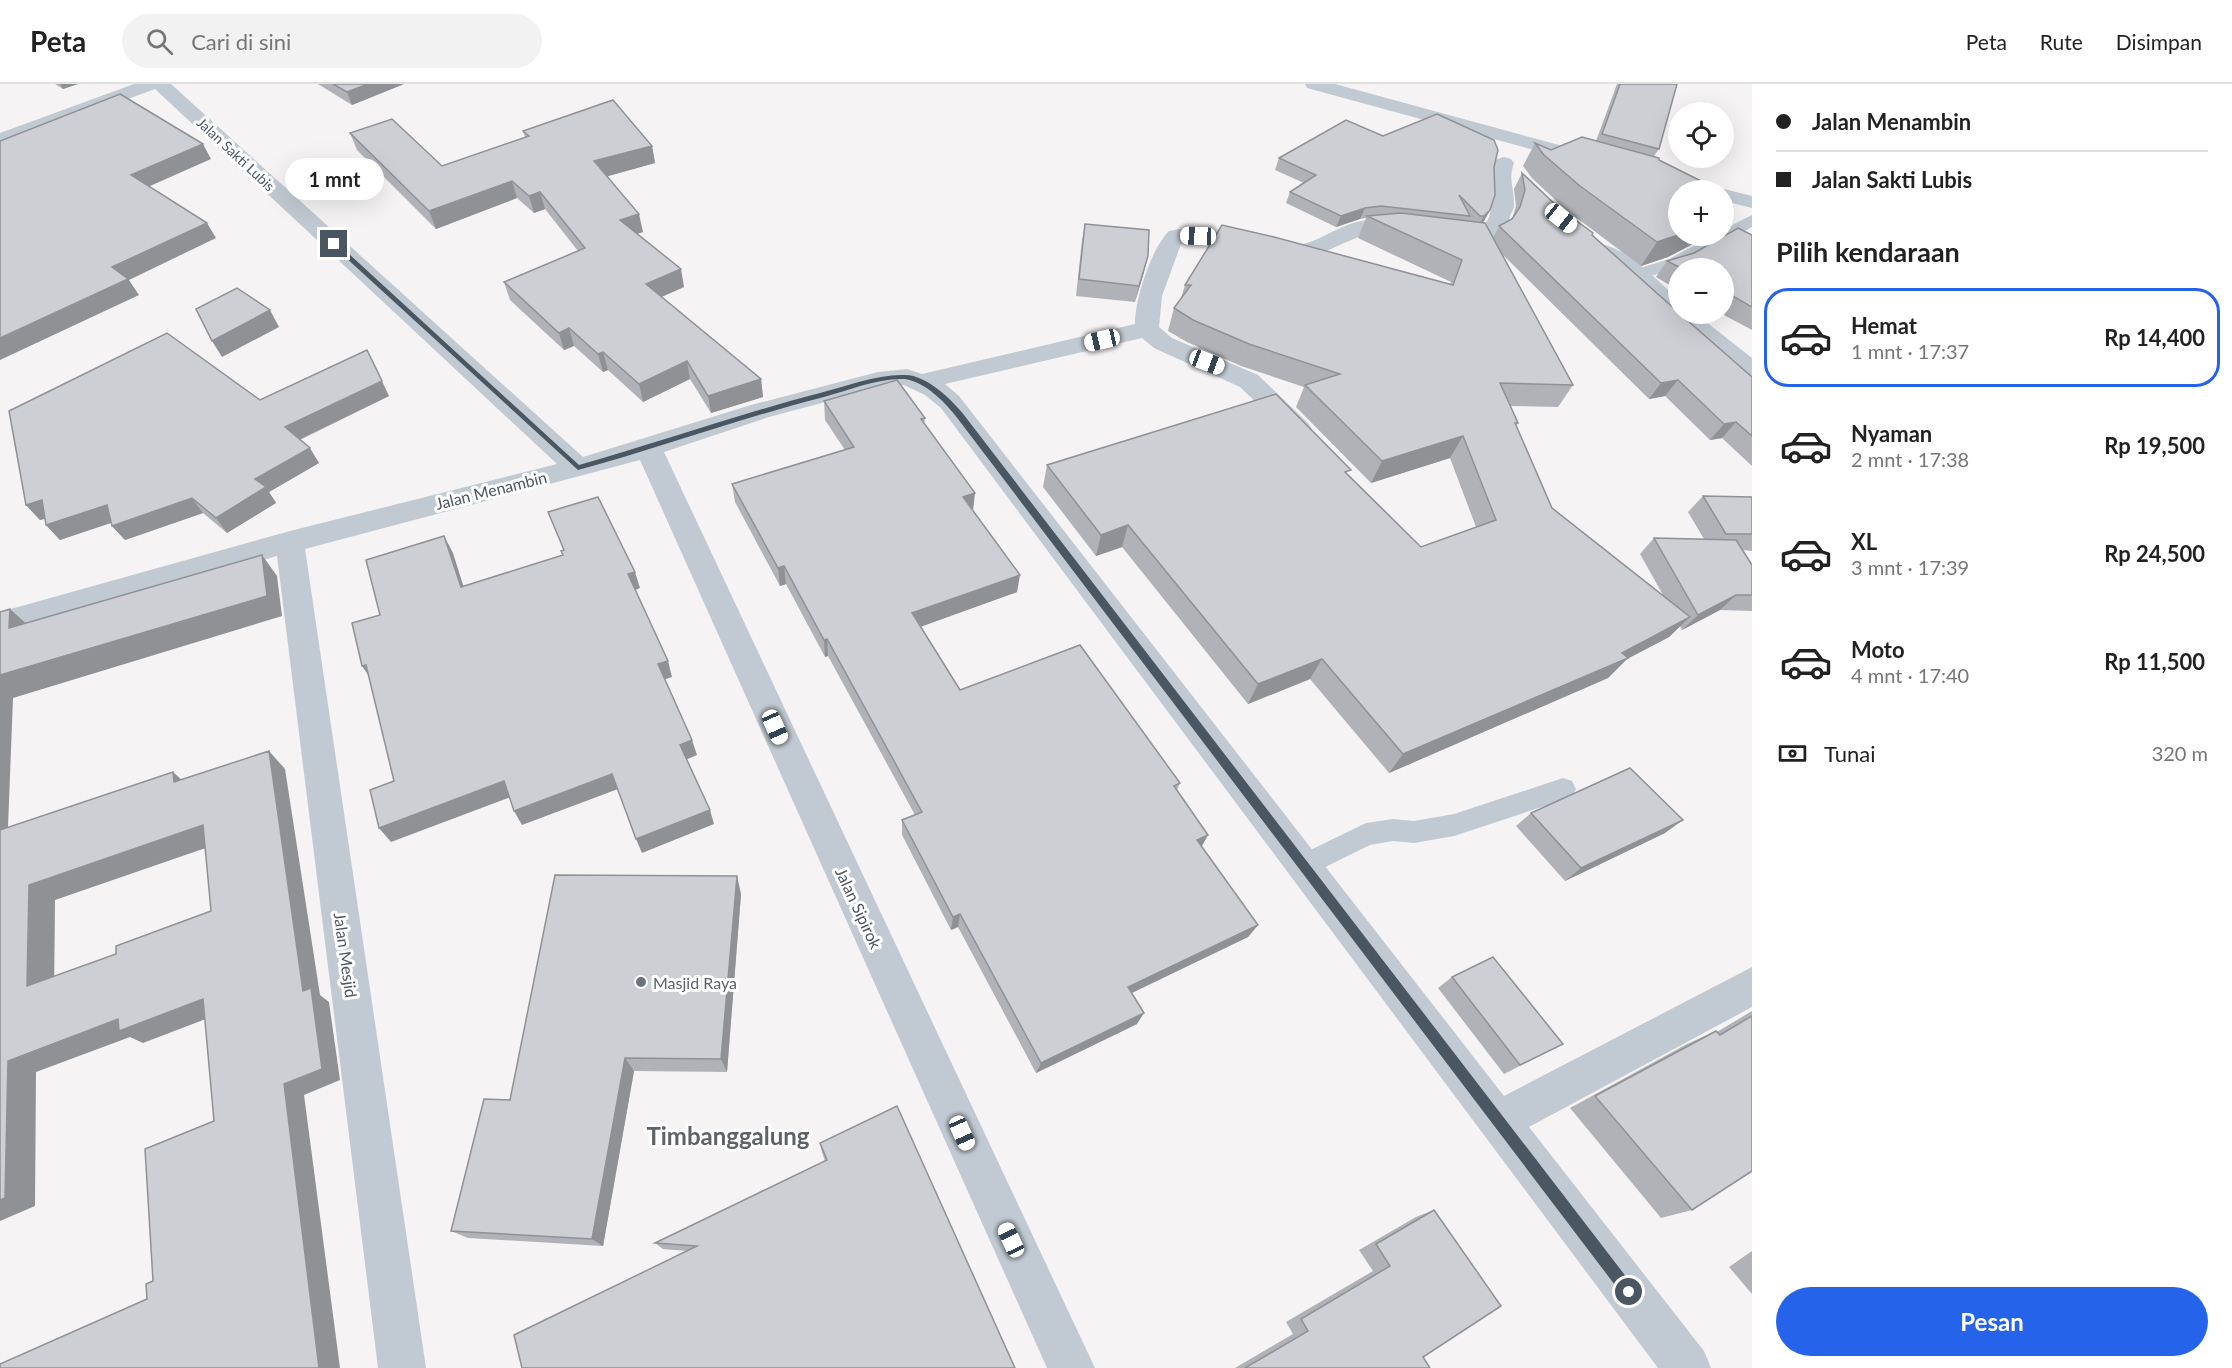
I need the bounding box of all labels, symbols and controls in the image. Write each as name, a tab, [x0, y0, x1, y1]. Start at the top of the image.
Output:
search box	[122, 14, 542, 68]
text: Peta	[30, 24, 86, 58]
icon: search	[143, 25, 176, 58]
text: Cari di sini	[191, 28, 291, 55]
text: Peta	[1966, 29, 2007, 54]
text: Rute	[2040, 29, 2083, 54]
text: Disimpan	[2116, 29, 2202, 54]
map controls	[1668, 102, 1734, 324]
button: locate	[1668, 102, 1734, 168]
text: Jalan Menambin	[1812, 108, 1971, 135]
street label: Jalan Sakti Lubis	[194, 114, 278, 194]
callout: 1 mnt	[284, 157, 384, 199]
text: Jalan Sakti Lubis	[1812, 166, 1972, 193]
text: 1 mnt	[309, 167, 360, 191]
button: +	[1668, 180, 1734, 246]
car	[1541, 200, 1581, 236]
car	[1180, 226, 1216, 246]
route end	[320, 230, 347, 257]
text: Pilih kendaraan	[1776, 235, 1960, 268]
button: −	[1668, 258, 1734, 324]
icon: car	[1779, 311, 1833, 365]
text: Hemat	[1851, 312, 1917, 339]
text: Rp 14,400	[2104, 324, 2205, 351]
car	[1082, 327, 1122, 353]
text: 1 mnt · 17:37	[1851, 339, 1969, 363]
car	[1187, 347, 1227, 377]
icon: car	[1779, 419, 1833, 473]
text: Nyaman	[1851, 420, 1932, 447]
text: Rp 19,500	[2104, 432, 2205, 459]
text: 2 mnt · 17:38	[1851, 447, 1969, 471]
street label: Jalan Menambin	[433, 467, 549, 513]
icon: car	[1779, 527, 1833, 581]
text: XL	[1851, 528, 1877, 555]
text: Rp 24,500	[2104, 540, 2205, 567]
text: 3 mnt · 17:39	[1851, 555, 1969, 579]
icon: car	[1779, 635, 1833, 689]
text: Moto	[1851, 636, 1905, 663]
text: Rp 11,500	[2104, 648, 2205, 675]
text: 4 mnt · 17:40	[1851, 663, 1969, 687]
car	[759, 707, 791, 747]
icon: cash	[1776, 737, 1809, 770]
text: Tunai	[1824, 740, 1875, 767]
text: 320 m	[2152, 741, 2208, 765]
street label: Jalan Sipirok	[832, 865, 886, 952]
street label: Jalan Mesjid	[331, 911, 361, 999]
place label: Masjid Raya	[653, 973, 737, 992]
marker: Masjid Raya	[634, 975, 648, 989]
car	[946, 1113, 978, 1153]
district label: Timbanggalung	[646, 1121, 810, 1150]
car	[995, 1220, 1027, 1260]
route start	[1615, 1278, 1642, 1305]
button: Pesan	[1776, 1287, 2208, 1356]

